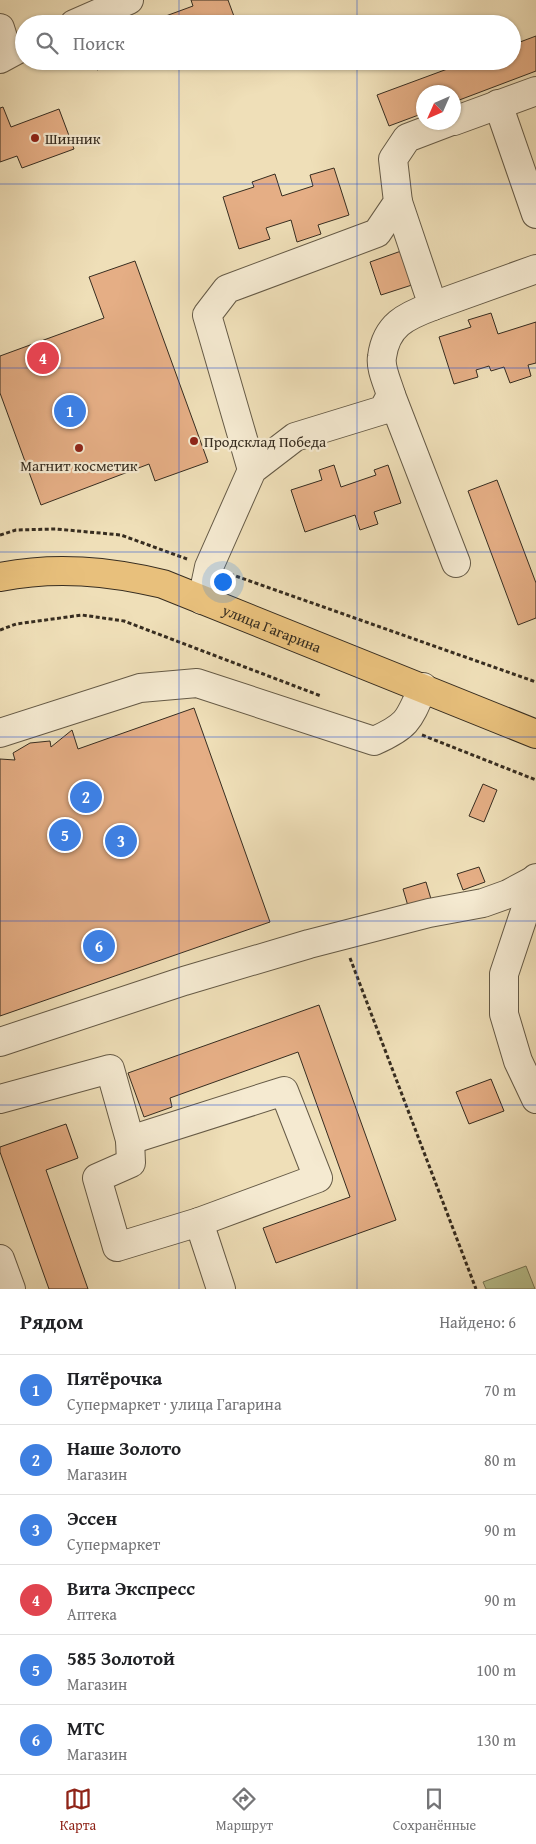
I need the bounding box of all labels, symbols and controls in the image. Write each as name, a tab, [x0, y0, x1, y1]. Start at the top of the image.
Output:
search box	[15, 15, 521, 70]
icon: search	[33, 29, 61, 57]
text: Поиск	[73, 29, 125, 57]
north arrow	[416, 85, 461, 130]
place label: Шинник	[45, 128, 101, 149]
marker: Шинник	[29, 132, 41, 144]
pin: 4	[27, 339, 59, 377]
pin: 1	[54, 392, 86, 430]
place label: Продсклад Победа	[204, 431, 327, 452]
marker: Продсклад Победа	[188, 435, 200, 447]
marker: Магнит косметик	[73, 442, 85, 454]
place label: Магнит косметик	[20, 455, 138, 476]
your location	[210, 569, 236, 595]
street label: улица Гагарина	[219, 598, 325, 657]
pin: 2	[70, 778, 102, 816]
pin: 5	[49, 816, 81, 854]
pin: 3	[105, 822, 137, 860]
pin: 6	[83, 927, 115, 965]
text: Рядом	[20, 1306, 83, 1337]
text: Найдено: 6	[439, 1310, 516, 1334]
text: Пятёрочка	[67, 1364, 162, 1392]
text: 1	[32, 1378, 40, 1402]
text: 70 m	[484, 1378, 516, 1402]
text: Супермаркет · улица Гагарина	[67, 1392, 282, 1416]
text: Наше Золото	[67, 1434, 181, 1462]
text: 2	[32, 1448, 40, 1472]
text: 80 m	[484, 1448, 516, 1472]
text: Магазин	[67, 1462, 127, 1486]
text: Эссен	[67, 1504, 117, 1532]
text: 3	[32, 1518, 40, 1542]
text: 90 m	[484, 1518, 516, 1542]
text: Супермаркет	[67, 1532, 160, 1556]
text: Вита Экспресс	[67, 1574, 195, 1602]
text: 4	[32, 1588, 40, 1612]
text: 90 m	[484, 1588, 516, 1612]
text: Аптека	[67, 1602, 117, 1626]
text: 585 Золотой	[67, 1644, 175, 1672]
text: 5	[32, 1658, 40, 1682]
text: 100 m	[476, 1658, 516, 1682]
text: Магазин	[67, 1672, 127, 1696]
text: МТС	[67, 1714, 105, 1742]
text: 6	[32, 1728, 40, 1752]
text: 130 m	[476, 1728, 516, 1752]
text: Магазин	[67, 1742, 127, 1766]
tab: Карта	[60, 1785, 96, 1835]
tab: Маршрут	[216, 1785, 273, 1835]
tab: Сохранённые	[393, 1785, 476, 1835]

